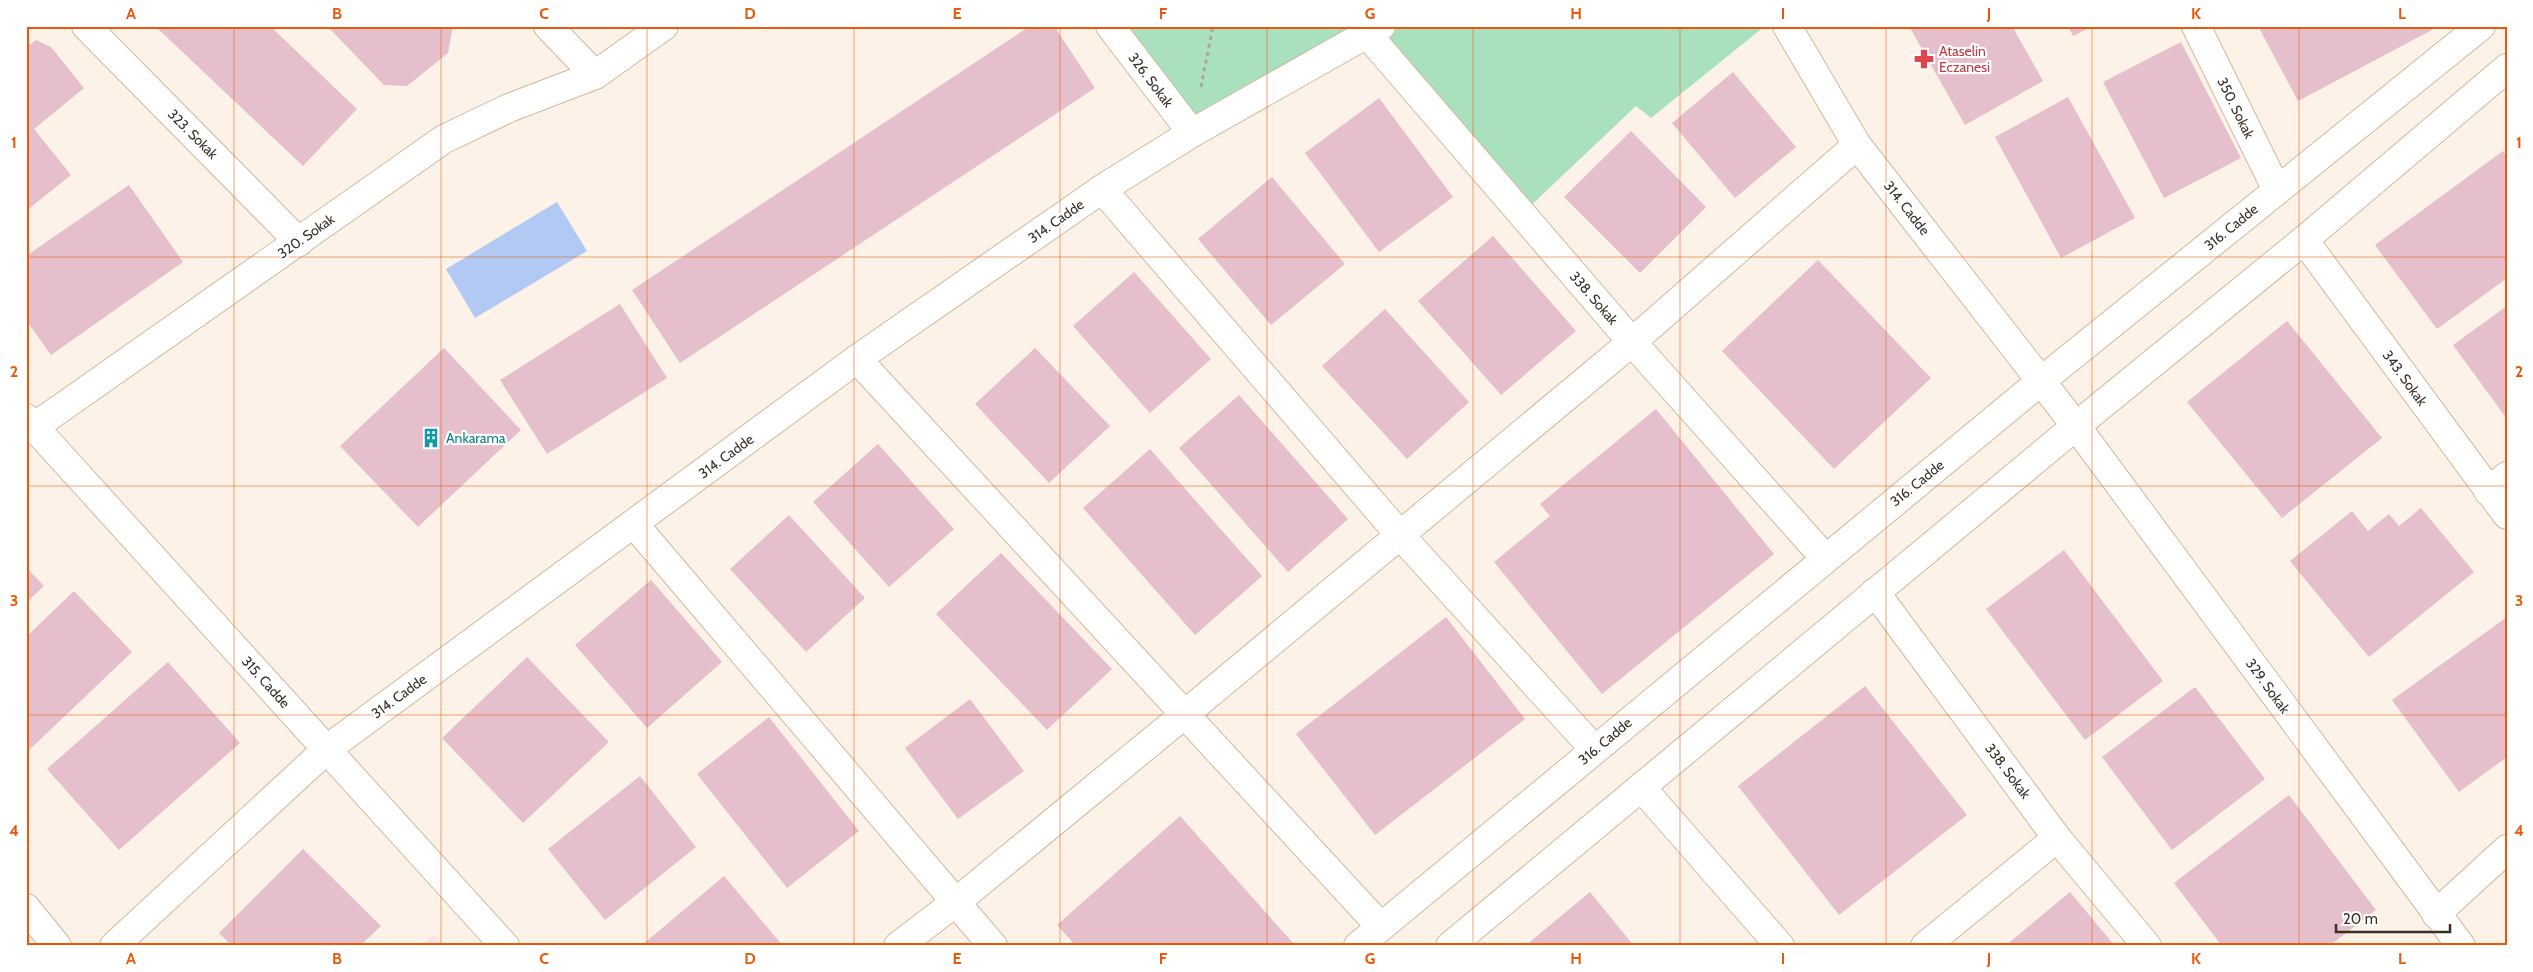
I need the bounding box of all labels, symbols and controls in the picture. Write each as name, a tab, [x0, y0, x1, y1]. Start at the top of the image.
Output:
text: A	[126, 4, 136, 23]
text: B	[332, 4, 342, 23]
text: C	[539, 4, 549, 23]
text: D	[744, 4, 756, 23]
text: E	[952, 4, 962, 23]
text: F	[1159, 4, 1168, 23]
text: G	[1365, 4, 1375, 23]
text: H	[1570, 4, 1582, 23]
text: I	[1781, 4, 1785, 23]
text: J	[1986, 4, 1991, 23]
text: K	[2191, 4, 2201, 23]
text: L	[2398, 4, 2406, 23]
place label: Ataselin Eczanesi	[1939, 42, 1990, 76]
pharmacy icon: Ataselin Eczanesi	[1913, 48, 1935, 70]
street label: 326. Sokak	[1125, 49, 1178, 112]
street label: 350. Sokak	[2213, 74, 2259, 142]
street label: 323. Sokak	[164, 105, 222, 163]
text: 1	[11, 133, 17, 152]
text: 1	[2516, 133, 2522, 152]
street label: 314. Cadde	[1880, 177, 1934, 239]
street label: 314. Cadde	[1025, 195, 1087, 247]
street label: 316. Cadde	[2200, 200, 2262, 254]
street label: 320. Sokak	[274, 209, 339, 262]
street label: 338. Sokak	[1566, 268, 1623, 329]
street label: 343. Sokak	[2379, 347, 2432, 410]
text: 2	[10, 362, 18, 381]
text: 2	[2515, 362, 2523, 381]
building icon: Ankarama	[420, 427, 442, 449]
place label: Ankarama	[446, 429, 506, 447]
street label: 314. Cadde	[695, 430, 757, 482]
street label: 316. Cadde	[1886, 456, 1948, 510]
text: 3	[10, 591, 18, 610]
text: 3	[2515, 591, 2523, 610]
street label: 315. Cadde	[238, 652, 294, 712]
street label: 329. Sokak	[2242, 655, 2294, 718]
street label: 314. Cadde	[368, 670, 430, 722]
street label: 316. Cadde	[1575, 713, 1635, 769]
street label: 338. Sokak	[1981, 740, 2035, 803]
text: 4	[9, 821, 19, 840]
text: 4	[2514, 821, 2524, 840]
scale bar	[2336, 902, 2449, 934]
text: 20 m	[2343, 910, 2378, 928]
text: A	[126, 949, 136, 968]
text: B	[332, 949, 342, 968]
text: C	[539, 949, 549, 968]
text: D	[744, 949, 756, 968]
text: E	[952, 949, 962, 968]
text: F	[1159, 949, 1168, 968]
text: G	[1365, 949, 1375, 968]
text: H	[1570, 949, 1582, 968]
text: I	[1781, 949, 1785, 968]
text: J	[1986, 949, 1991, 968]
text: K	[2191, 949, 2201, 968]
text: L	[2398, 949, 2406, 968]

